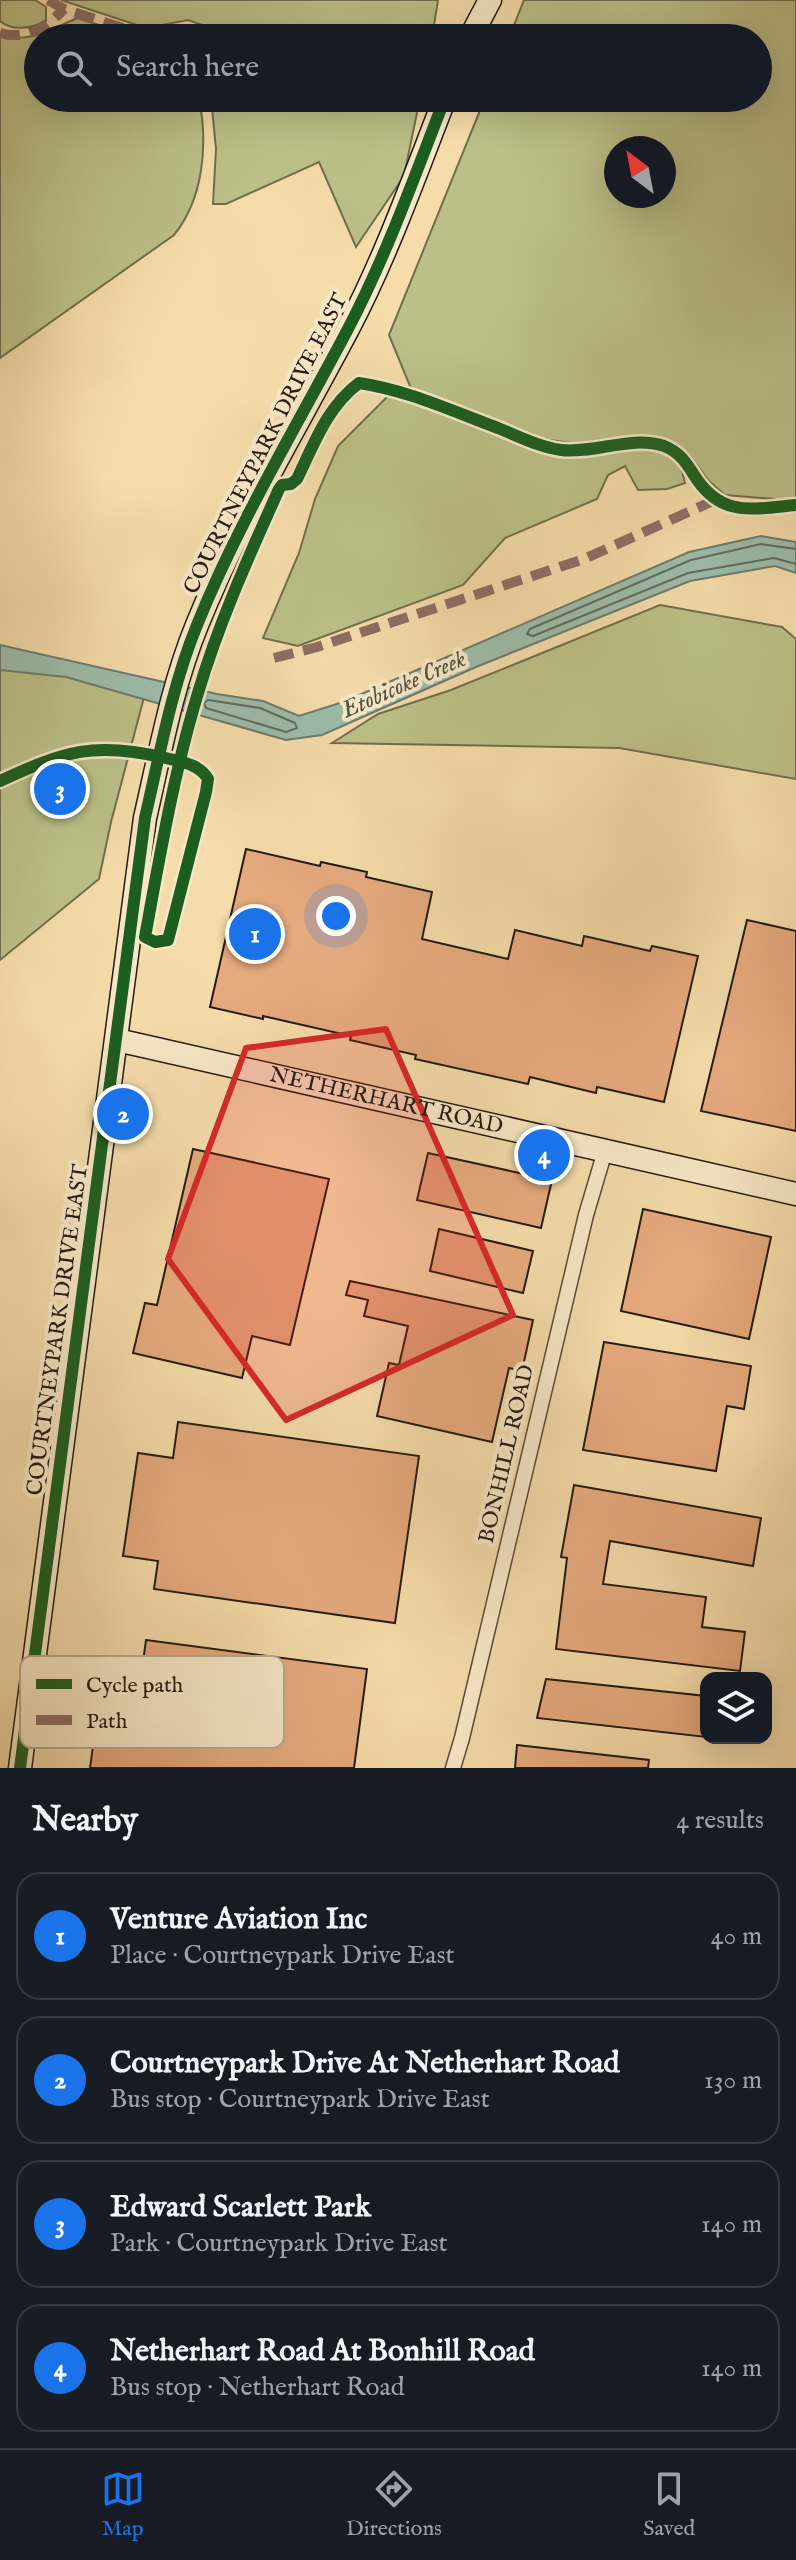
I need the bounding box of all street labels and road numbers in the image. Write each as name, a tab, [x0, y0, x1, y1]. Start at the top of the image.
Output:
street label: COURTNEYPARK DRIVE EAST	[178, 289, 354, 599]
street label: NETHERHART ROAD	[267, 1061, 506, 1141]
street label: COURTNEYPARK DRIVE EAST	[21, 1163, 95, 1497]
street label: BONHILL ROAD	[473, 1362, 541, 1546]

